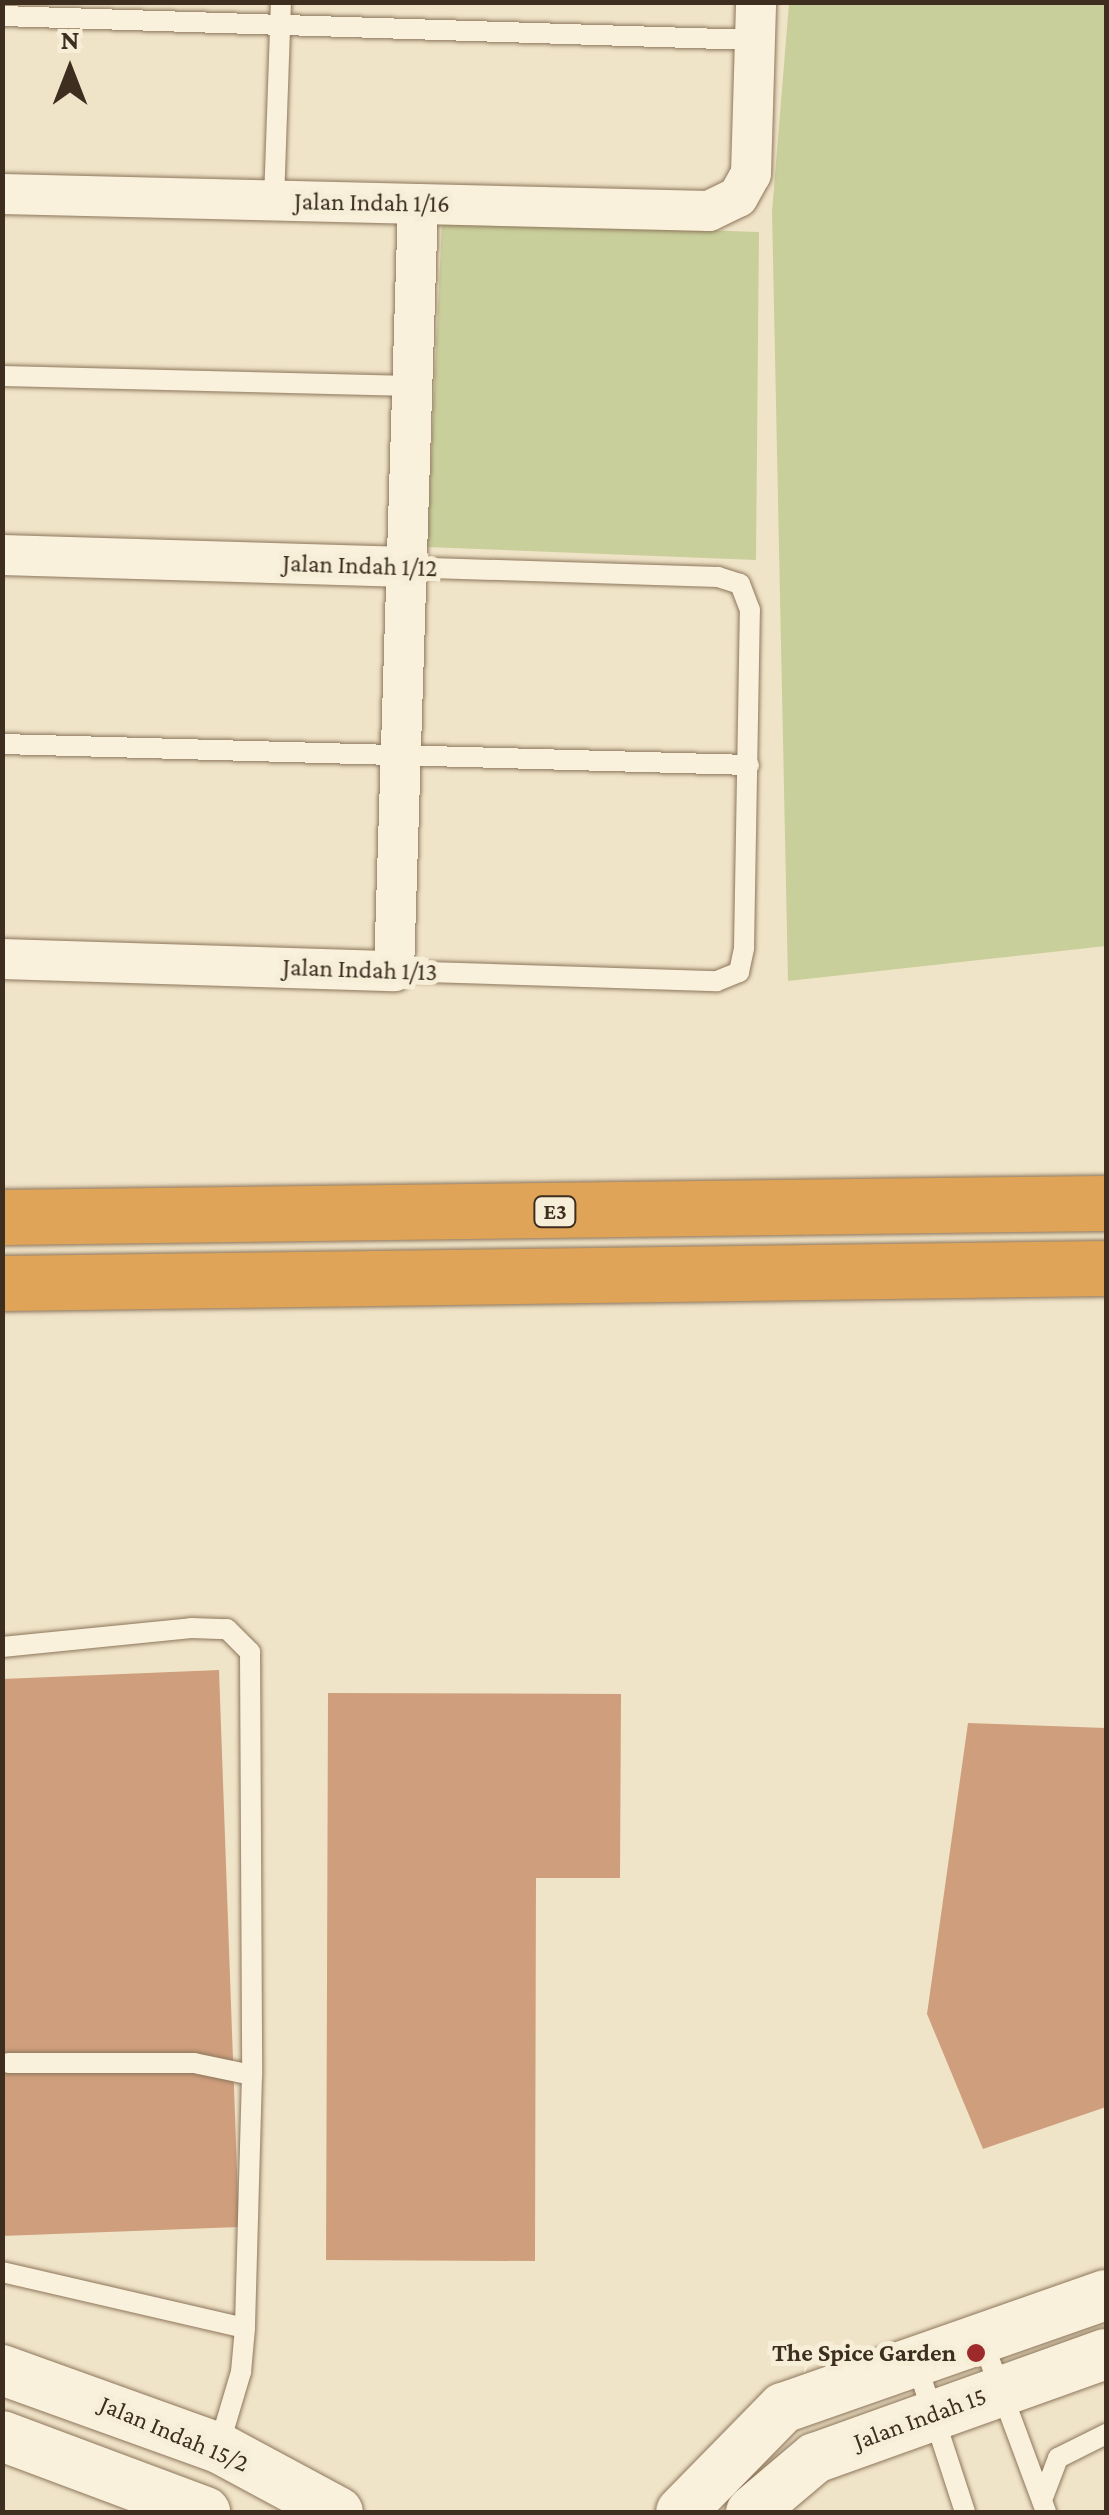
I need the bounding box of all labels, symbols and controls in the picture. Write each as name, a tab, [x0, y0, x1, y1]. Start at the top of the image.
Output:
north arrow	[20, 20, 120, 120]
text: N	[60, 24, 80, 55]
street label: Jalan Indah 1/16	[294, 187, 450, 219]
street label: Jalan Indah 1/12	[282, 548, 438, 584]
street label: Jalan Indah 1/13	[282, 952, 438, 988]
road number: E3	[532, 1195, 578, 1229]
place label: The Spice Garden	[772, 2338, 956, 2368]
marker: The Spice Garden	[965, 2342, 987, 2364]
street label: Jalan Indah 15	[849, 2381, 991, 2457]
street label: Jalan Indah 15/2	[95, 2389, 253, 2479]

